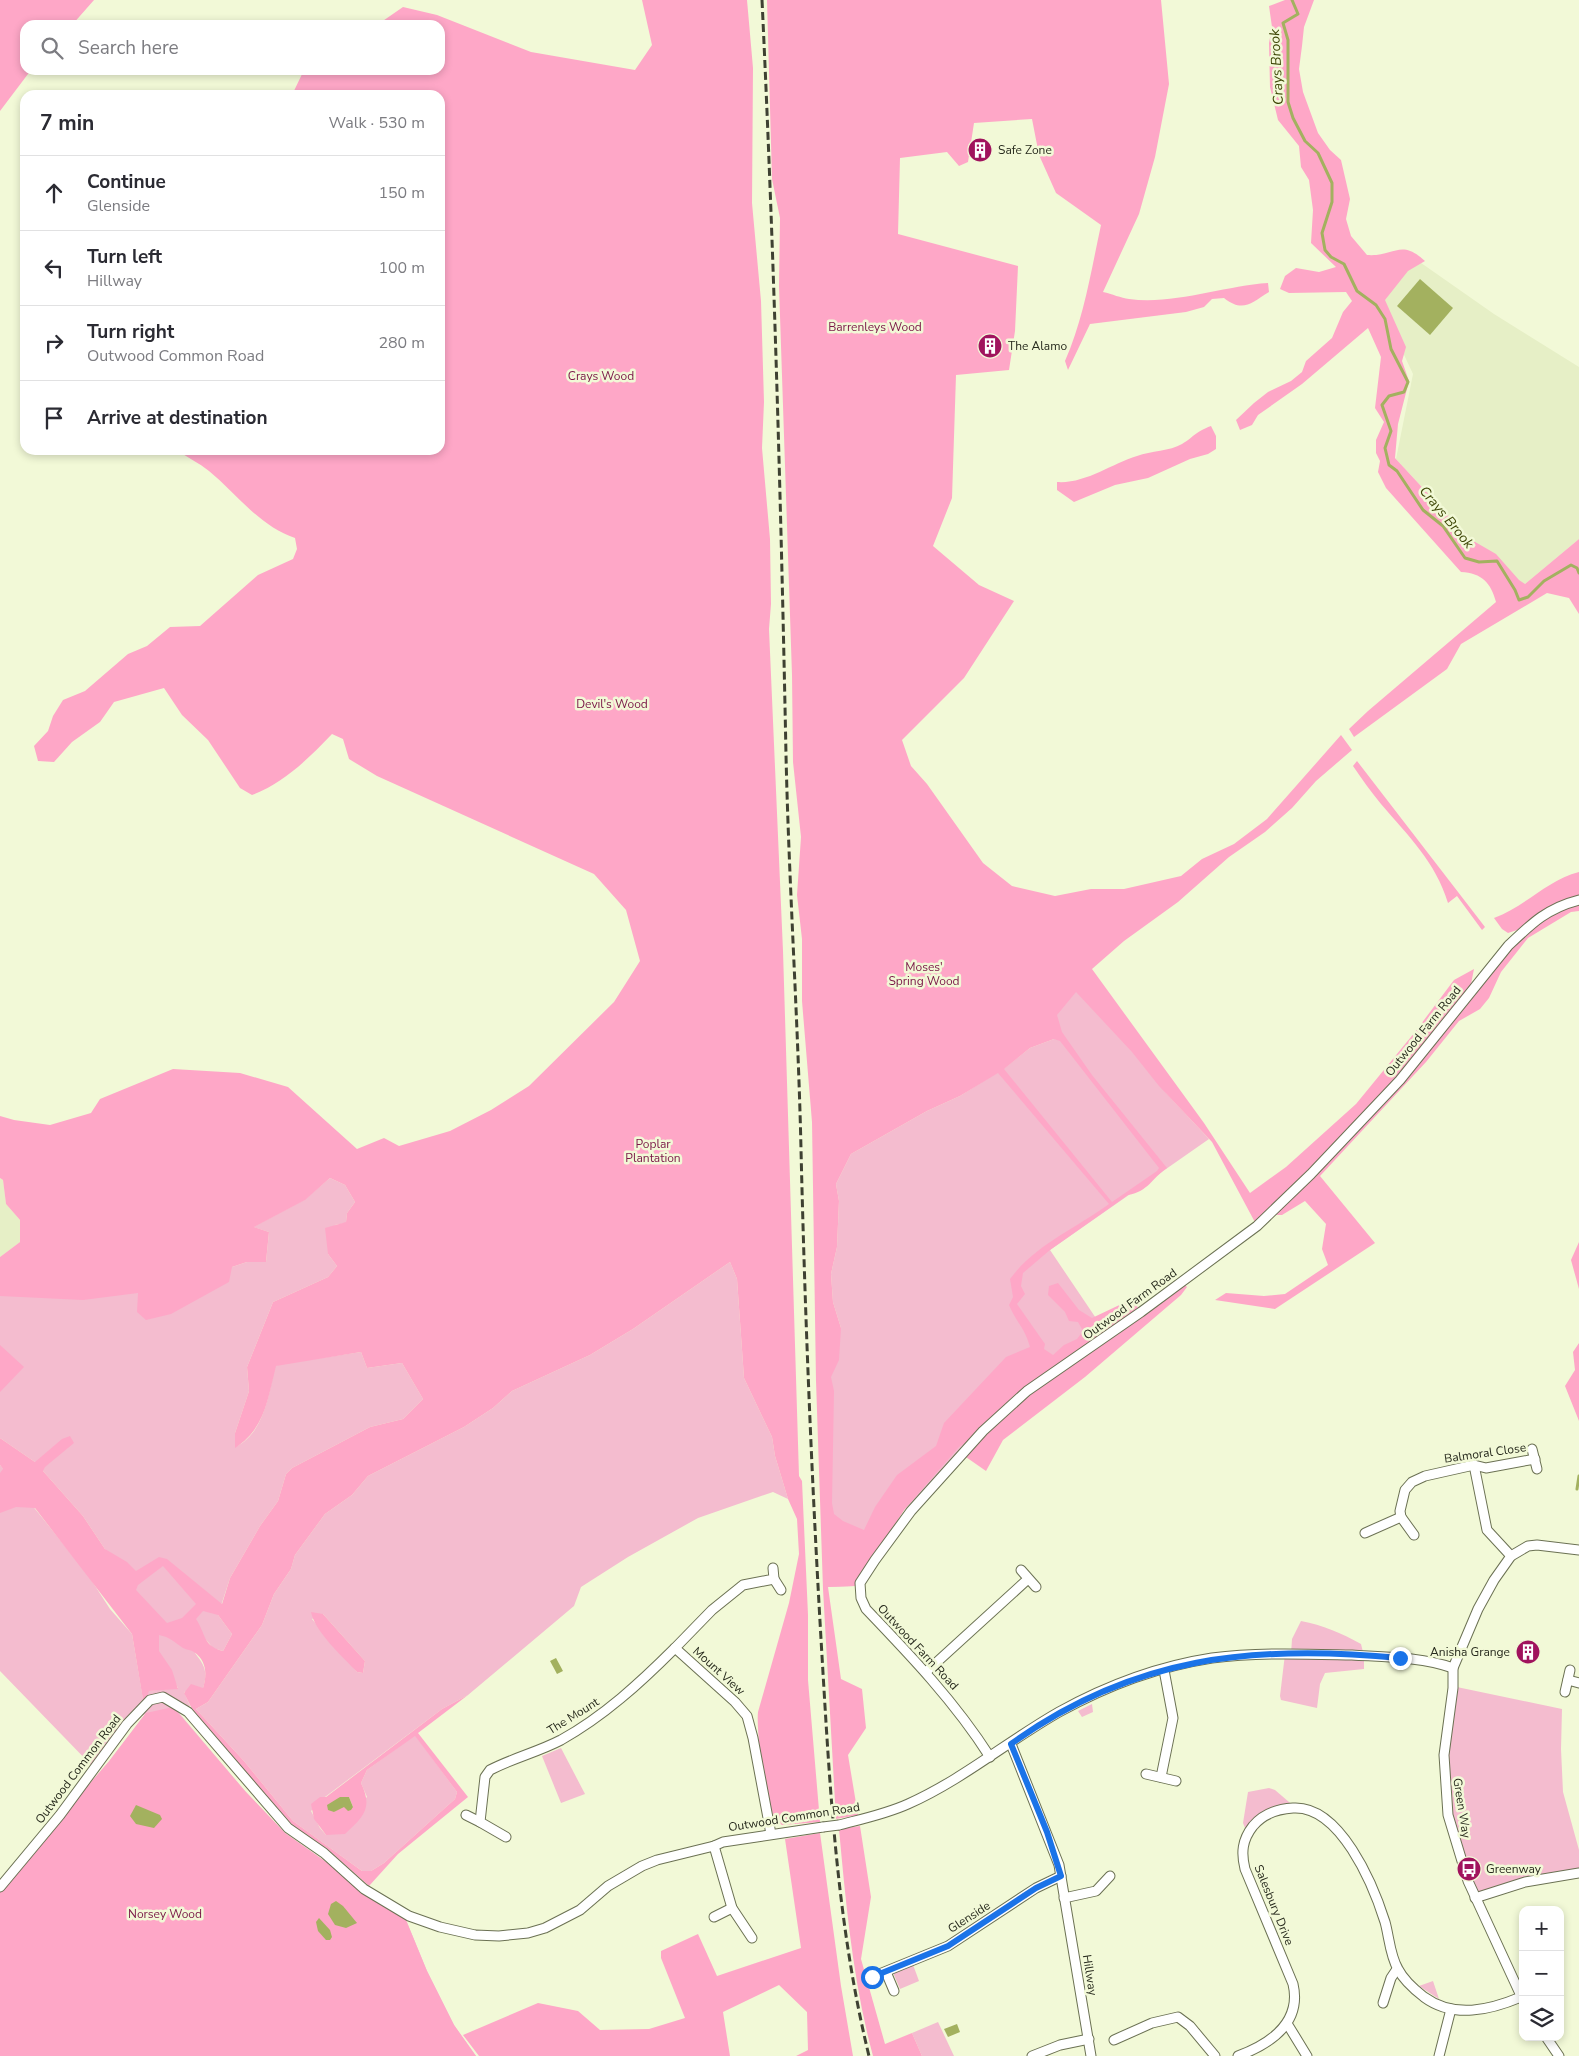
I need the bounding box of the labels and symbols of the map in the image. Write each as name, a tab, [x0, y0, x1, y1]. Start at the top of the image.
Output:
water label: Crays Brook	[1265, 28, 1288, 105]
building icon: Safe Zone	[967, 137, 993, 163]
place label: Safe Zone	[998, 142, 1052, 158]
park label: Barrenleys Wood	[828, 319, 922, 335]
building icon: The Alamo	[977, 333, 1003, 359]
place label: The Alamo	[1008, 338, 1067, 354]
park label: Crays Wood	[568, 368, 634, 384]
water label: Crays Brook	[1415, 482, 1479, 553]
park label: Devil's Wood	[576, 696, 648, 712]
park label: Moses' Spring Wood	[888, 959, 960, 989]
street label: Outwood Farm Road	[1382, 982, 1464, 1080]
park label: Poplar Plantation	[625, 1136, 681, 1166]
street label: Outwood Farm Road	[1080, 1265, 1180, 1343]
street label: Balmoral Close	[1443, 1439, 1527, 1467]
street label: Outwood Farm Road	[874, 1601, 962, 1693]
building icon: Anisha Grange	[1515, 1639, 1541, 1665]
street label: Mount View	[689, 1643, 749, 1699]
place label: Anisha Grange	[1430, 1644, 1510, 1660]
route end	[1389, 1647, 1412, 1670]
street label: The Mount	[544, 1693, 603, 1738]
street label: Outwood Common Road	[32, 1711, 124, 1827]
street label: Green Way	[1449, 1777, 1475, 1840]
street label: Outwood Common Road	[727, 1799, 861, 1835]
bus stop icon: Greenway	[1456, 1856, 1482, 1882]
place label: Greenway	[1486, 1861, 1542, 1877]
street label: Salesbury Drive	[1251, 1862, 1297, 1948]
street label: Glenside	[945, 1897, 993, 1937]
park label: Norsey Wood	[128, 1906, 202, 1922]
street label: Hillway	[1079, 1953, 1101, 1997]
route start	[861, 1966, 884, 1989]

